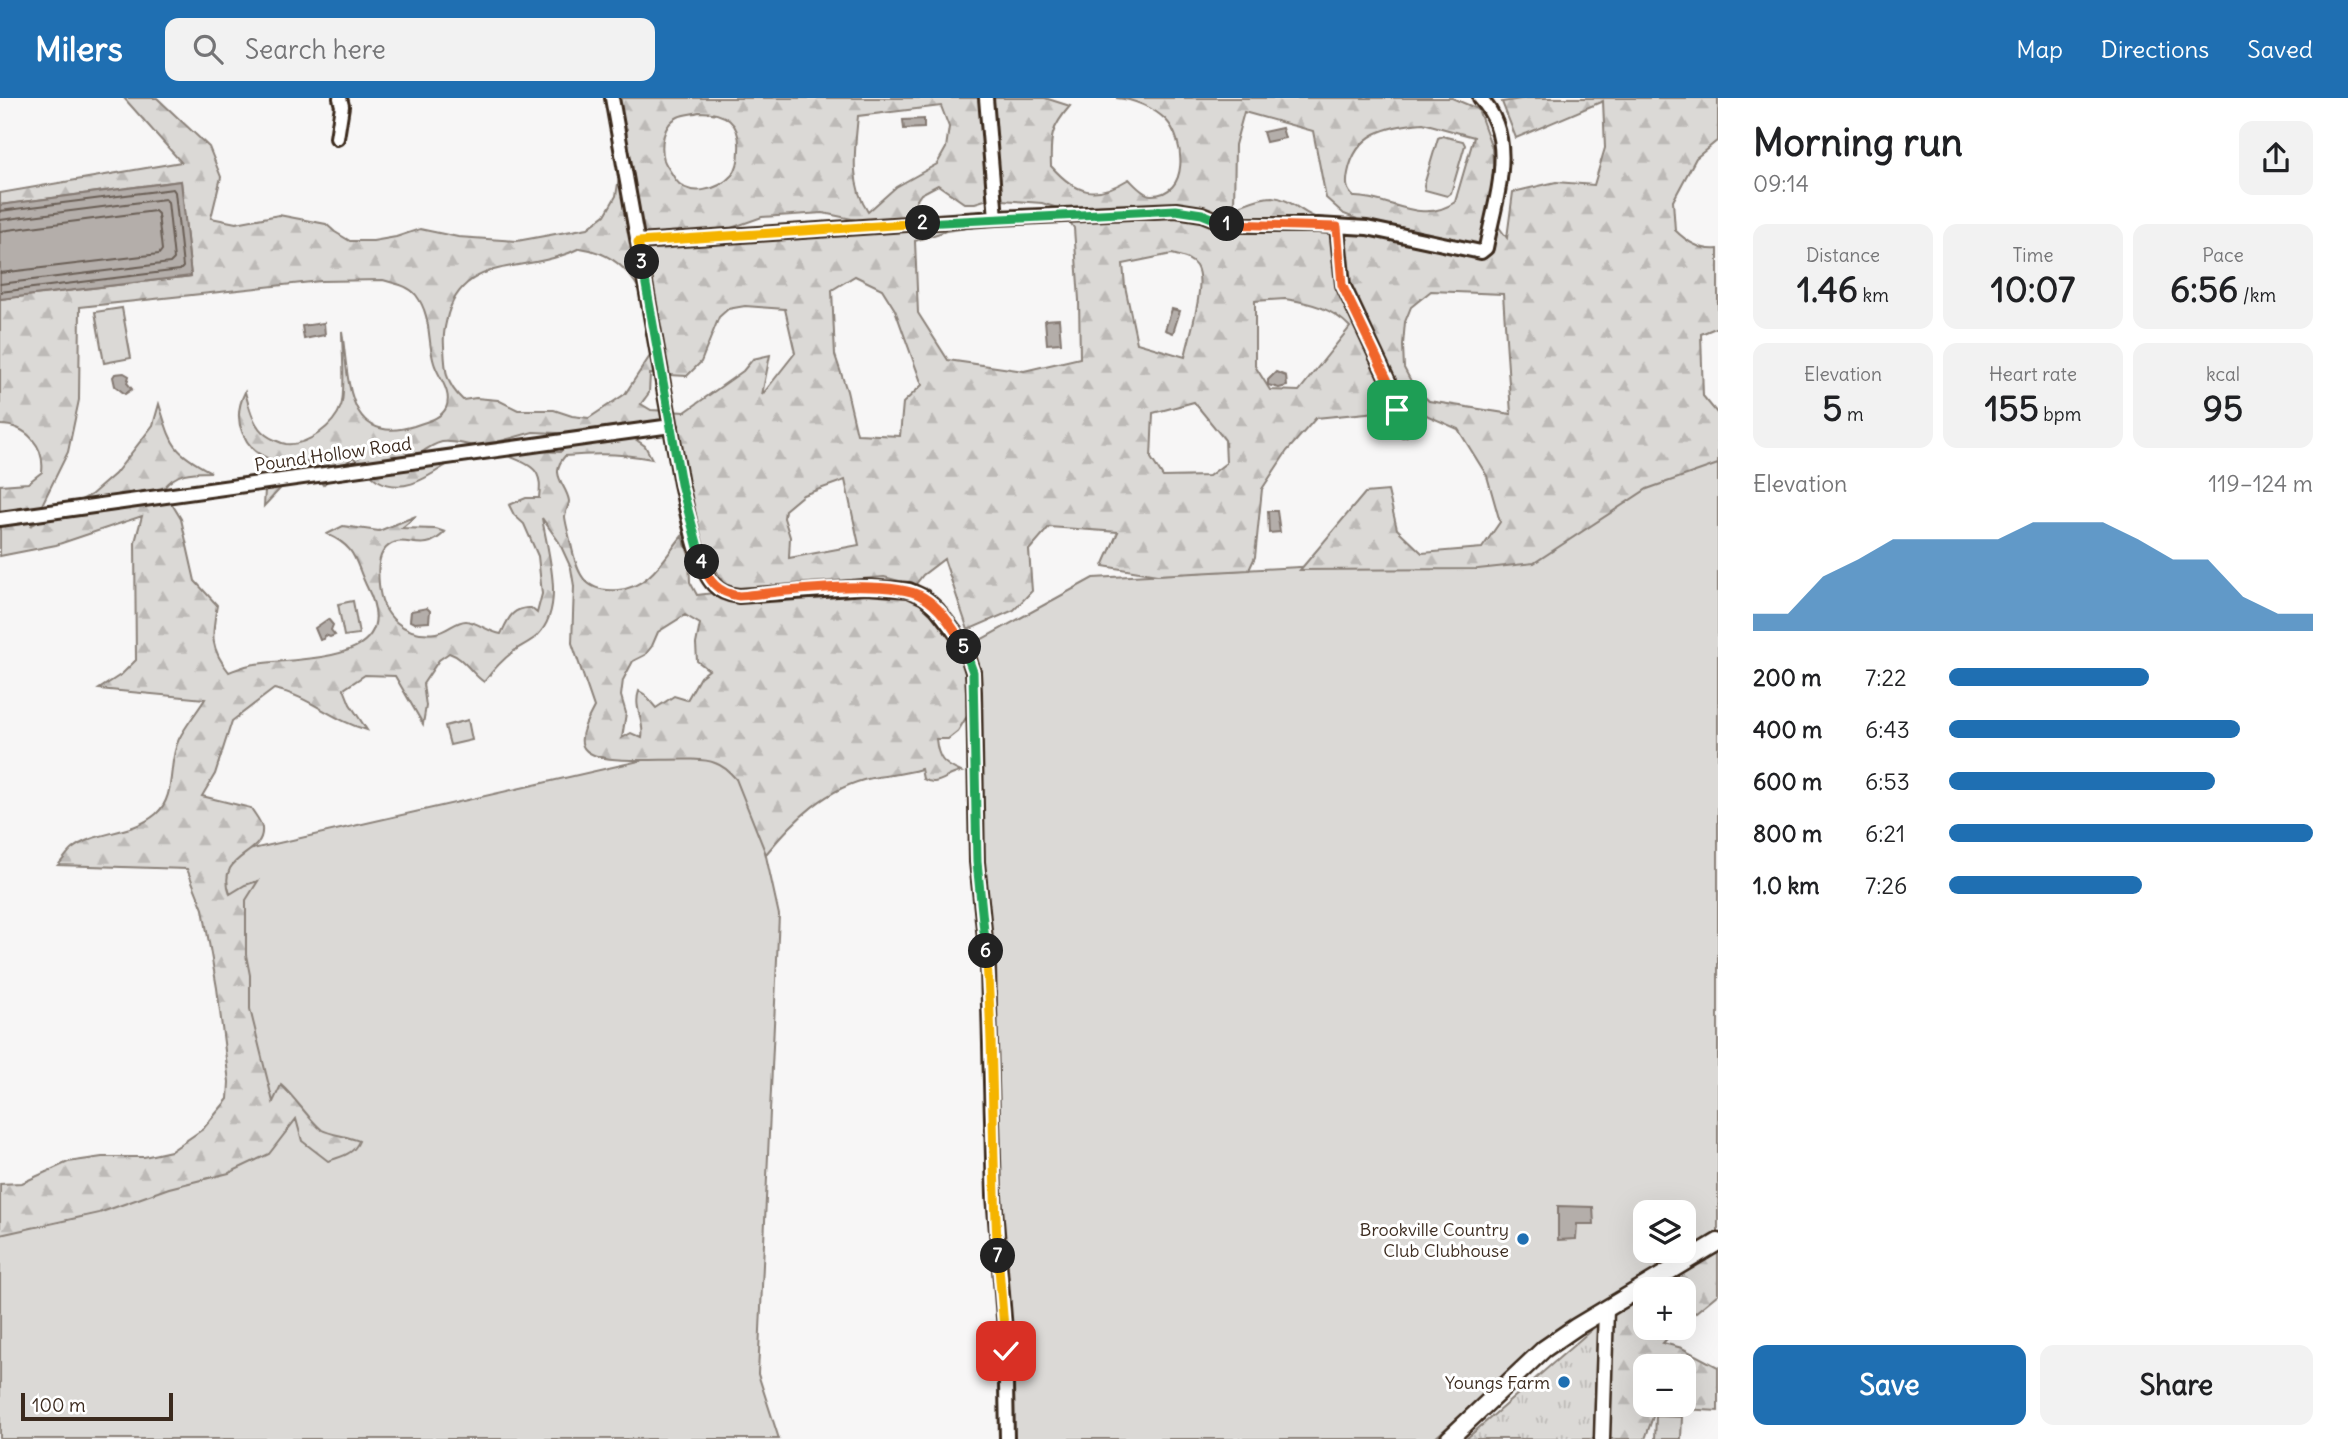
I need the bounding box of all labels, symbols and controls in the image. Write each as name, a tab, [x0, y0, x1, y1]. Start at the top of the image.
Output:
search box	[165, 18, 655, 81]
text: Milers	[35, 28, 123, 70]
icon: search	[189, 30, 227, 68]
text: Search here	[245, 33, 386, 66]
text: Map	[2016, 34, 2063, 64]
text: Directions	[2101, 34, 2209, 64]
text: Saved	[2247, 34, 2313, 64]
text: Morning run	[1753, 119, 1963, 166]
button: share	[2239, 121, 2313, 195]
text: 09:14	[1753, 169, 1809, 198]
pin: 2	[906, 206, 940, 240]
pin: 1	[1210, 206, 1244, 242]
text: 2	[917, 210, 928, 234]
text: 1	[1223, 211, 1230, 235]
text: Distance	[1806, 243, 1880, 267]
text: Time	[2012, 243, 2054, 267]
text: Pace	[2202, 243, 2244, 267]
pin: 3	[624, 244, 660, 280]
text: 3	[636, 249, 647, 273]
text: 1.46	[1797, 267, 1858, 311]
text: 10:07	[1991, 267, 2075, 311]
text: 6:56	[2170, 267, 2238, 311]
text: km	[1858, 283, 1889, 307]
text: /km	[2238, 283, 2276, 307]
text: Elevation	[1804, 362, 1882, 386]
text: Heart rate	[1989, 362, 2077, 386]
text: kcal	[2206, 362, 2240, 386]
pin	[1367, 380, 1427, 440]
text: 5	[1822, 386, 1842, 430]
text: 155	[1985, 386, 2039, 430]
text: 95	[2203, 386, 2243, 430]
icon: arrive	[1378, 391, 1416, 429]
text: m	[1842, 402, 1864, 426]
text: bpm	[2039, 402, 2081, 426]
street label: Pound Hollow Road	[253, 432, 413, 476]
text: Elevation	[1753, 469, 1847, 498]
text: 119–124 m	[2208, 469, 2313, 498]
pin: 4	[684, 545, 720, 580]
text: 4	[696, 549, 707, 573]
pin: 5	[946, 630, 982, 664]
text: 5	[958, 634, 969, 658]
text: 200 m	[1753, 663, 1822, 692]
text: 7:22	[1865, 663, 1907, 692]
text: 400 m	[1753, 715, 1822, 744]
text: 6:43	[1865, 715, 1910, 744]
text: 600 m	[1753, 767, 1822, 796]
text: 6:53	[1865, 767, 1910, 796]
text: 800 m	[1753, 819, 1822, 848]
text: 6:21	[1865, 819, 1905, 848]
text: 1.0 km	[1753, 871, 1819, 900]
text: 7:26	[1865, 871, 1907, 900]
pin: 6	[968, 934, 1004, 968]
text: 6	[980, 938, 991, 962]
map controls	[1633, 1200, 1696, 1417]
button: layers	[1633, 1200, 1696, 1263]
place label: Brookville Country Club Clubhouse	[1360, 1218, 1509, 1262]
marker: Brookville Country Club Clubhouse	[1515, 1231, 1531, 1247]
pin: 7	[981, 1238, 1016, 1274]
text: 7	[993, 1243, 1002, 1267]
button: +	[1633, 1277, 1696, 1340]
pin	[976, 1321, 1036, 1381]
icon: check	[987, 1332, 1025, 1370]
button: Save	[1753, 1345, 2026, 1425]
button: Share	[2040, 1345, 2313, 1425]
button: −	[1633, 1354, 1696, 1417]
place label: Youngs Farm	[1445, 1371, 1550, 1394]
marker: Youngs Farm	[1556, 1374, 1572, 1390]
scale bar	[21, 1390, 173, 1422]
text: 100 m	[32, 1393, 86, 1417]

